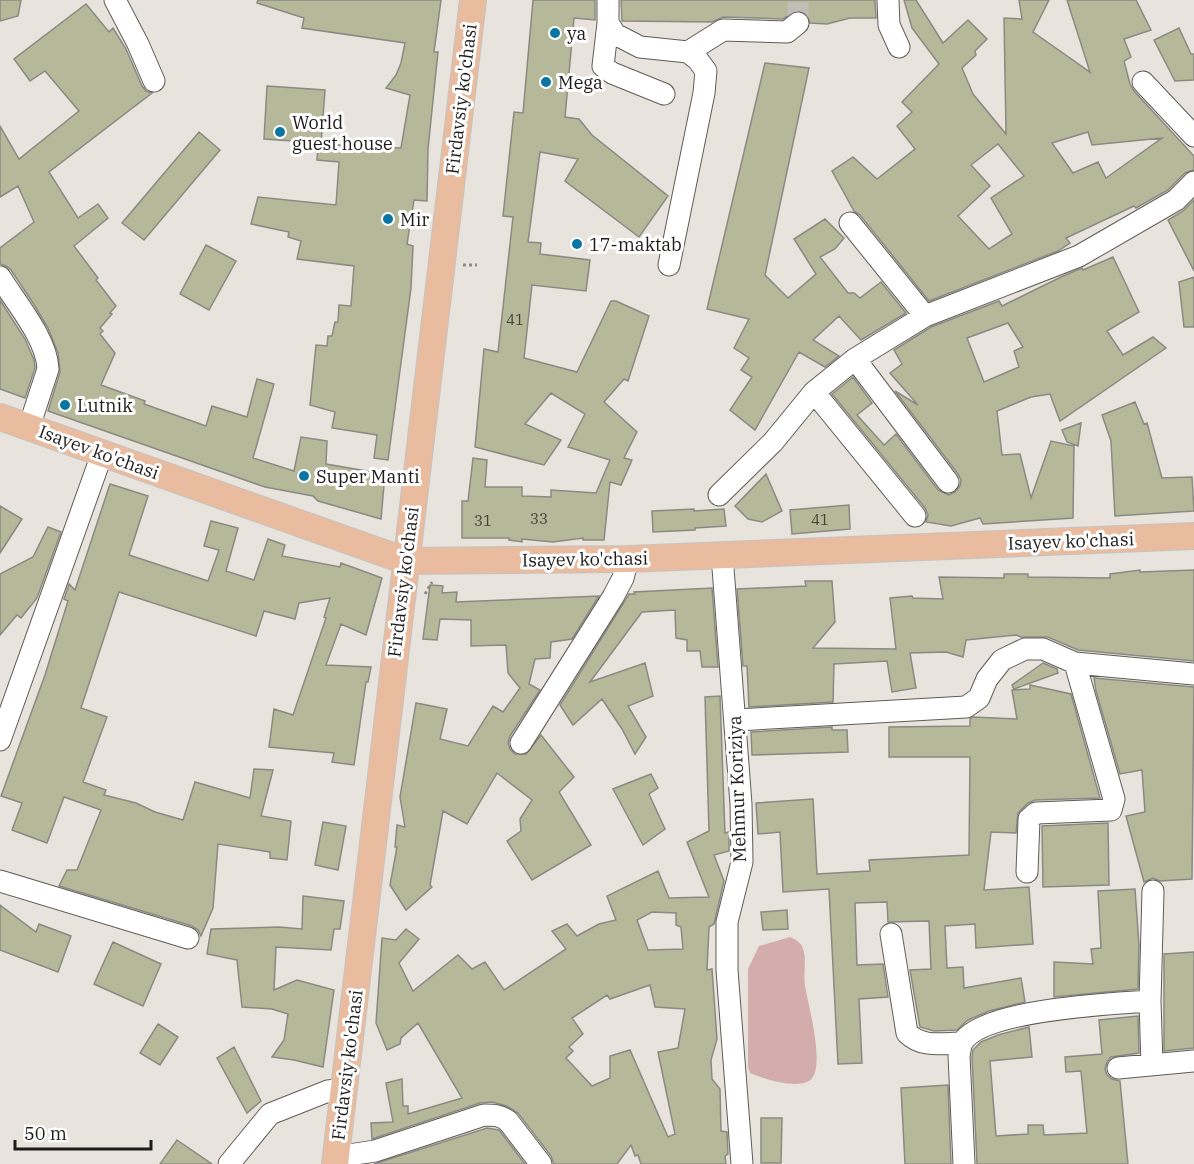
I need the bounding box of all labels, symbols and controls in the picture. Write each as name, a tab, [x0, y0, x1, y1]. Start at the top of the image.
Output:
street label: Firdavsiy ko'chasi	[440, 22, 482, 176]
place label: ya	[567, 22, 586, 45]
marker: ya	[548, 26, 562, 40]
place label: Mega	[558, 71, 603, 94]
marker: Mega	[539, 75, 553, 89]
place label: World guest house	[292, 111, 393, 155]
marker: World guest house	[273, 125, 287, 139]
place label: Mir	[400, 208, 429, 231]
marker: Mir	[381, 212, 395, 226]
place label: 17-maktab	[589, 233, 682, 256]
marker: 17-maktab	[570, 237, 584, 251]
house number: 41	[506, 310, 524, 329]
place label: Lutnik	[77, 394, 133, 417]
marker: Lutnik	[58, 398, 72, 412]
street label: Isayev ko'chasi	[36, 420, 163, 485]
place label: Super Manti	[316, 465, 420, 488]
marker: Super Manti	[297, 469, 311, 483]
street label: Firdavsiy ko'chasi	[382, 505, 424, 659]
house number: 33	[530, 509, 548, 528]
house number: 41	[811, 510, 829, 529]
house number: 31	[474, 511, 492, 530]
street label: Isayev ko'chasi	[1007, 527, 1135, 555]
street label: Isayev ko'chasi	[522, 546, 649, 572]
street label: Mehmur Koriziya	[723, 715, 751, 863]
street label: Firdavsiy ko'chasi	[326, 988, 368, 1142]
scale bar	[15, 1113, 152, 1151]
text: 50 m	[24, 1122, 67, 1145]

